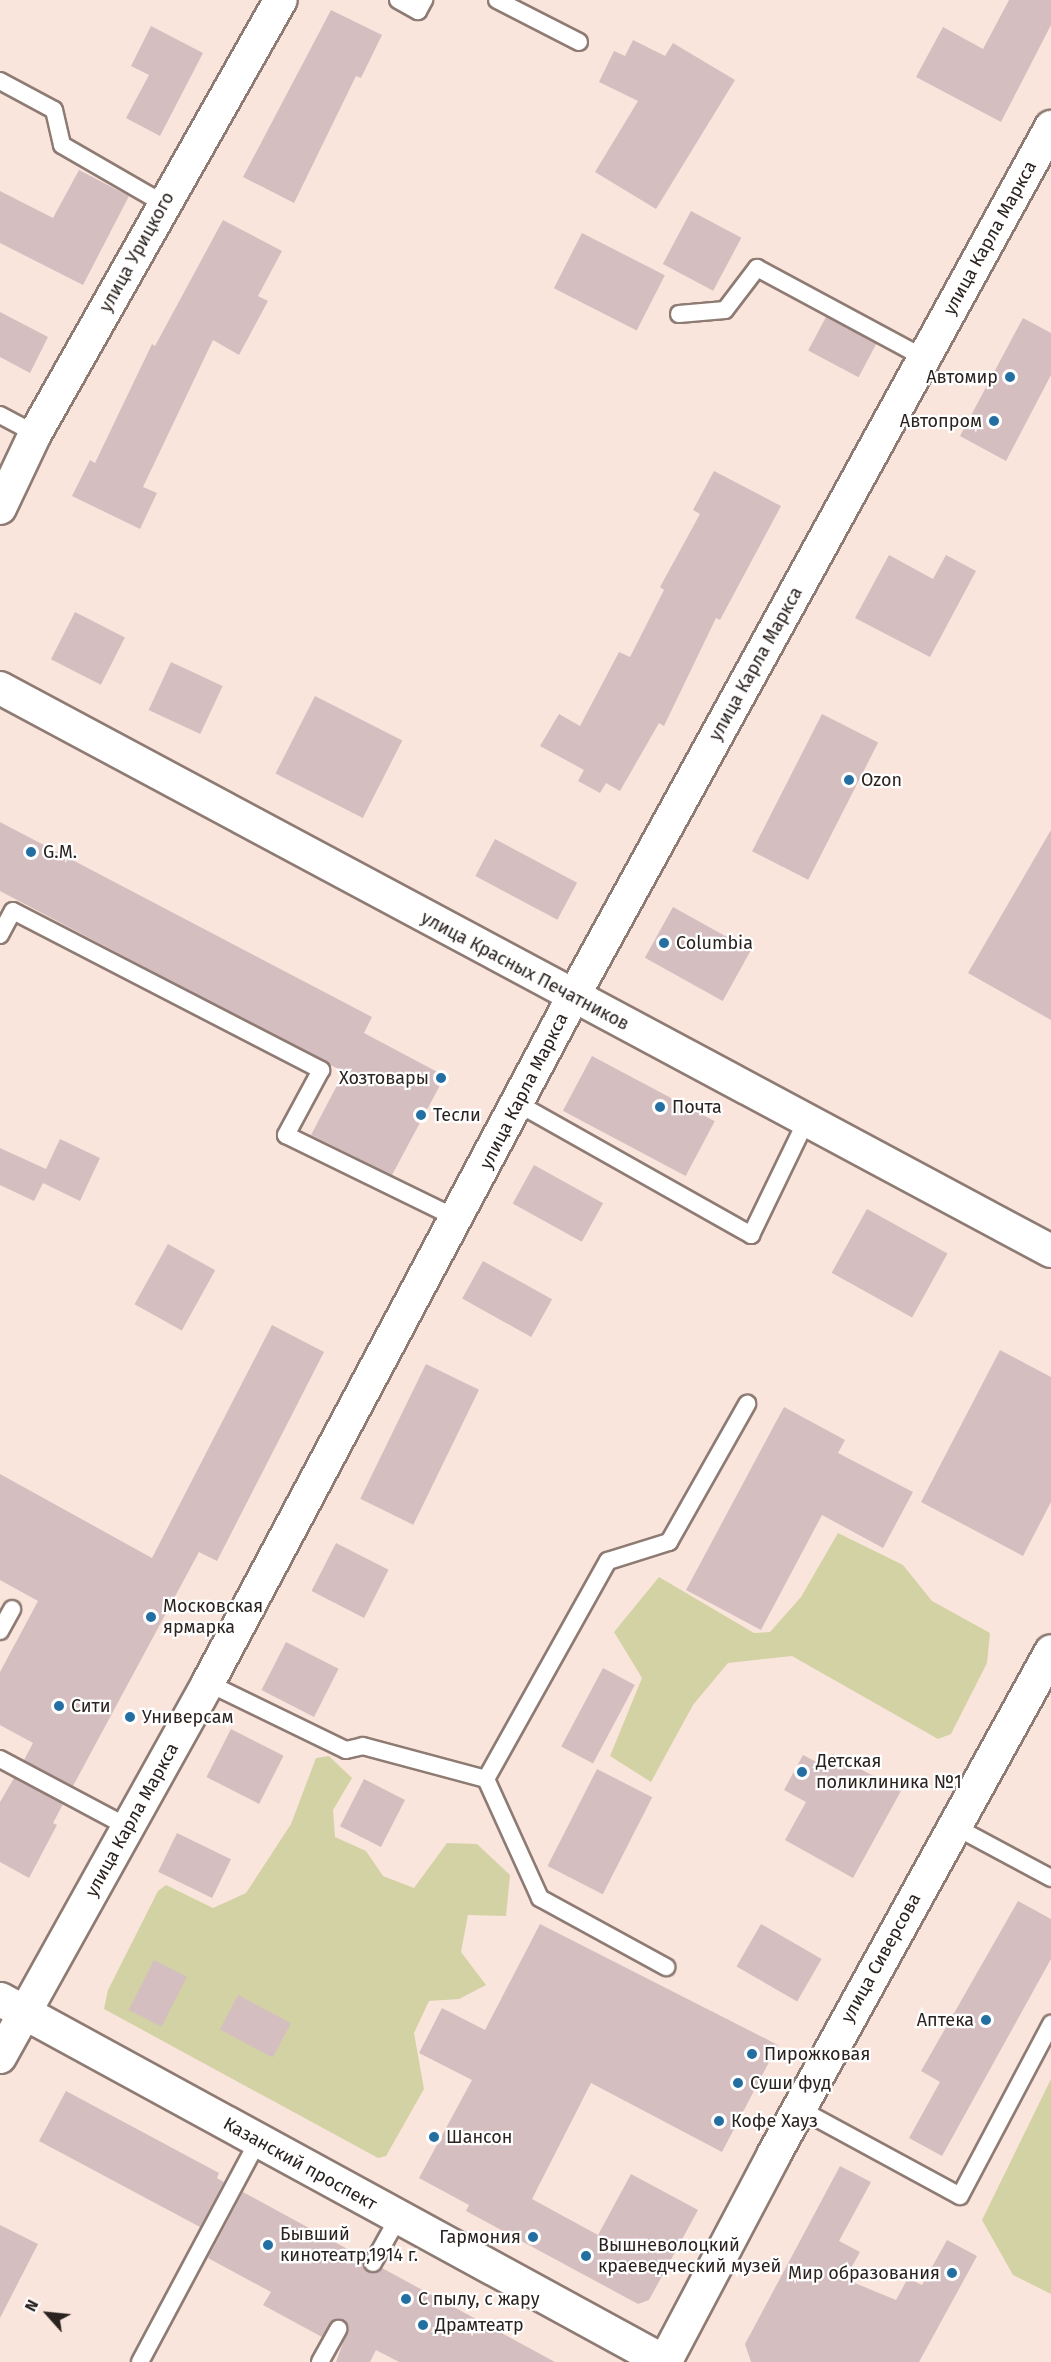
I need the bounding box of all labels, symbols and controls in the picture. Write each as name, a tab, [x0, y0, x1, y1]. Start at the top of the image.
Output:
street label: улица Карла Маркса	[939, 157, 1041, 319]
street label: улица Урицкого	[95, 188, 179, 316]
place label: Автомир	[926, 366, 998, 388]
marker: Автомир	[1003, 370, 1017, 384]
place label: Автопром	[900, 410, 982, 432]
marker: Автопром	[987, 414, 1001, 428]
street label: улица Карла Маркса	[705, 583, 807, 745]
place label: Ozon	[861, 769, 902, 791]
marker: Ozon	[842, 773, 856, 787]
place label: G.M.	[43, 841, 77, 863]
marker: G.M.	[24, 845, 38, 859]
street label: улица Красных Печатников	[417, 907, 633, 1035]
place label: Columbia	[676, 932, 753, 954]
marker: Columbia	[657, 936, 671, 950]
street label: улица Карла Маркса	[475, 1009, 573, 1173]
place label: Хозтовары	[339, 1067, 429, 1089]
marker: Хозтовары	[434, 1071, 448, 1085]
place label: Почта	[672, 1096, 722, 1118]
marker: Почта	[653, 1100, 667, 1114]
place label: Тесли	[433, 1104, 481, 1126]
marker: Тесли	[414, 1108, 428, 1122]
place label: Московская ярмарка	[163, 1596, 263, 1638]
marker: Московская ярмарка	[144, 1610, 158, 1624]
place label: Сити	[71, 1695, 111, 1717]
marker: Сити	[52, 1699, 66, 1713]
place label: Универсам	[142, 1706, 234, 1728]
marker: Универсам	[123, 1710, 137, 1724]
street label: улица Карла Маркса	[81, 1739, 183, 1901]
place label: Детская поликлиника №1	[816, 1751, 962, 1794]
marker: Детская поликлиника №1	[793, 1763, 811, 1781]
street label: улица Сиверсова	[836, 1890, 926, 2026]
place label: Аптека	[917, 2009, 974, 2031]
marker: Аптека	[979, 2013, 993, 2027]
place label: Пирожковая	[764, 2043, 870, 2065]
marker: Пирожковая	[745, 2047, 759, 2061]
place label: Суши фуд	[750, 2072, 831, 2094]
marker: Суши фуд	[731, 2076, 745, 2090]
place label: Кофе Хауз	[731, 2110, 818, 2132]
street label: Казанский проспект	[219, 2113, 381, 2215]
marker: Кофе Хауз	[712, 2114, 726, 2128]
place label: Шансон	[446, 2126, 513, 2148]
marker: Шансон	[427, 2130, 441, 2144]
place label: Бывший кинотеатр,1914 г.	[280, 2224, 418, 2266]
place label: Гармония	[439, 2226, 521, 2248]
marker: Гармония	[526, 2230, 540, 2244]
place label: Вышневолоцкий краеведческий музей	[598, 2235, 781, 2278]
marker: Бывший кинотеатр,1914 г.	[261, 2238, 275, 2252]
marker: Вышневолоцкий краеведческий музей	[579, 2249, 593, 2263]
place label: Мир образования	[788, 2262, 940, 2284]
marker: Мир образования	[945, 2266, 959, 2280]
north arrow	[18, 2284, 78, 2344]
place label: С пылу, с жару	[418, 2288, 540, 2310]
marker: С пылу, с жару	[399, 2292, 413, 2306]
text: N	[21, 2297, 42, 2315]
place label: Драмтеатр	[435, 2314, 524, 2336]
marker: Драмтеатр	[416, 2318, 430, 2332]

